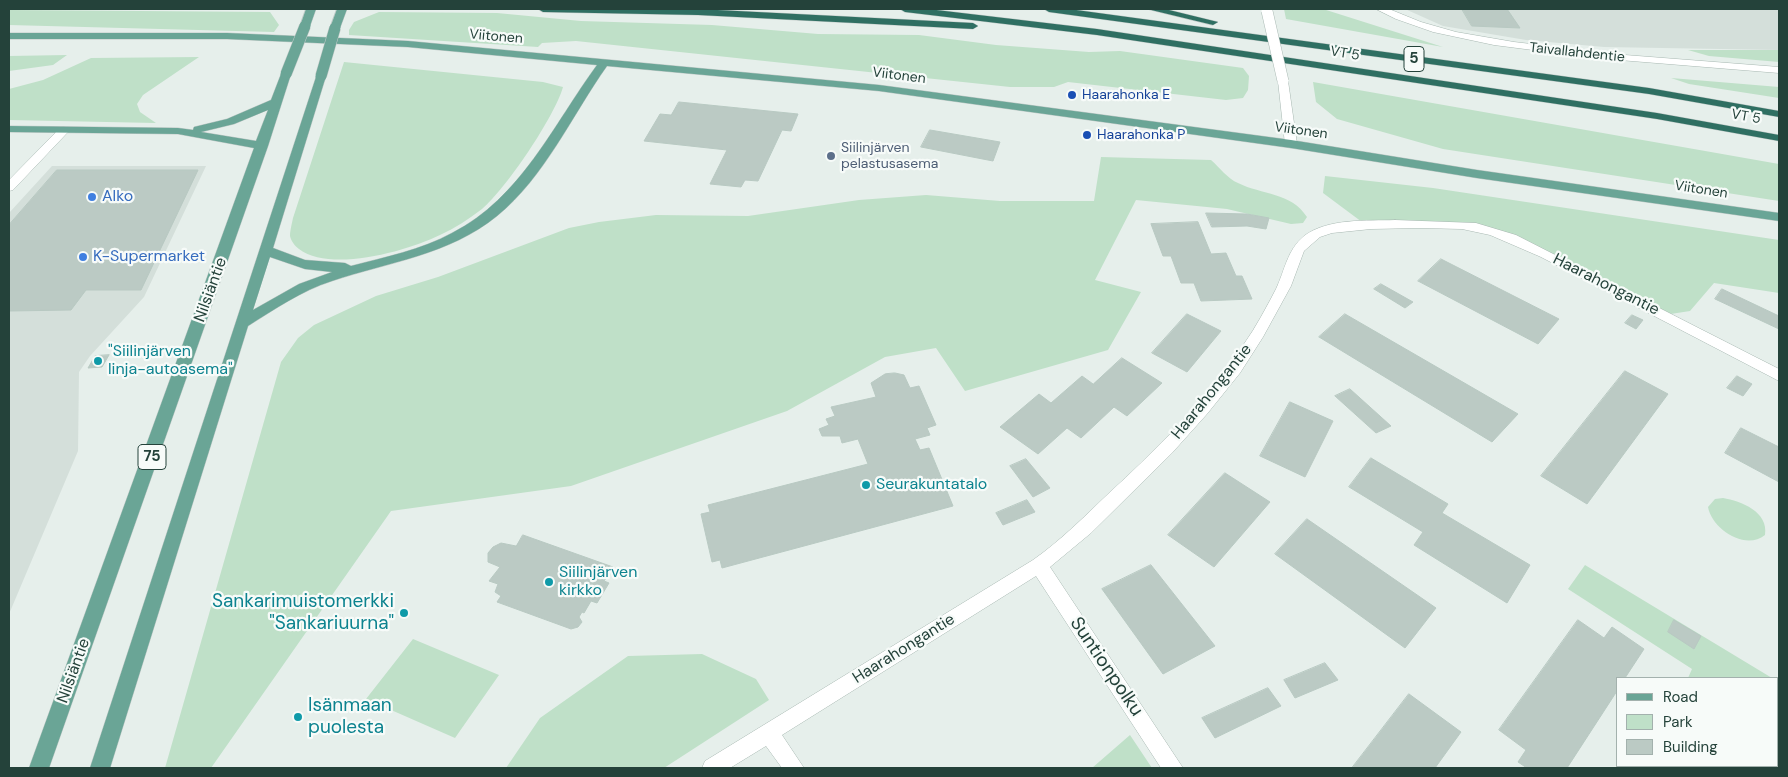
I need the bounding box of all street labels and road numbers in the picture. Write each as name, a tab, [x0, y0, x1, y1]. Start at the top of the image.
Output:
street label: Viitonen	[469, 26, 523, 48]
street label: Taivallahdentie	[1528, 40, 1626, 66]
street label: VT 5	[1329, 43, 1361, 65]
road number: 5	[1404, 46, 1424, 72]
street label: Viitonen	[871, 64, 927, 88]
street label: VT 5	[1730, 106, 1762, 128]
street label: Viitonen	[1273, 119, 1329, 143]
street label: Viitonen	[1673, 178, 1729, 202]
street label: Haarahongantie	[1550, 250, 1662, 320]
street label: Nilsiäntie	[190, 255, 232, 325]
street label: Haarahongantie	[1168, 341, 1256, 443]
road number: 75	[138, 444, 166, 470]
street label: Haarahongantie	[849, 610, 959, 688]
street label: Suntionpolku	[1064, 613, 1148, 721]
street label: Nilsiäntie	[53, 636, 95, 706]

